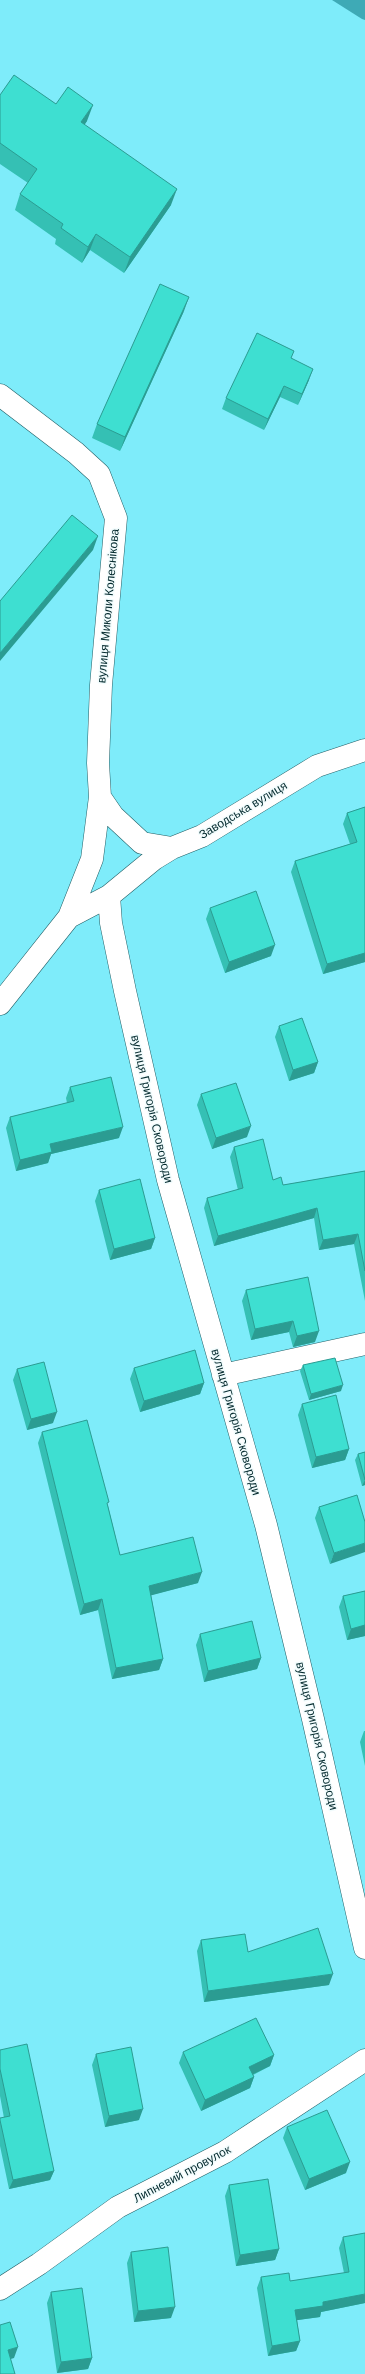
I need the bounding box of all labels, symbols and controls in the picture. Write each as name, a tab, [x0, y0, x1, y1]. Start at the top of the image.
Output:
street label: вулиця Миколи Колеснікова	[93, 528, 123, 684]
street label: Заводська вулиця	[196, 777, 290, 843]
street label: вулиця Григорія Сковороди	[127, 1033, 177, 1185]
street label: вулиця Григорія Сковороди	[207, 1347, 265, 1497]
street label: вулиця Григорія Сковороди	[292, 1660, 342, 1812]
street label: Липневий провулок	[131, 2141, 234, 2206]

